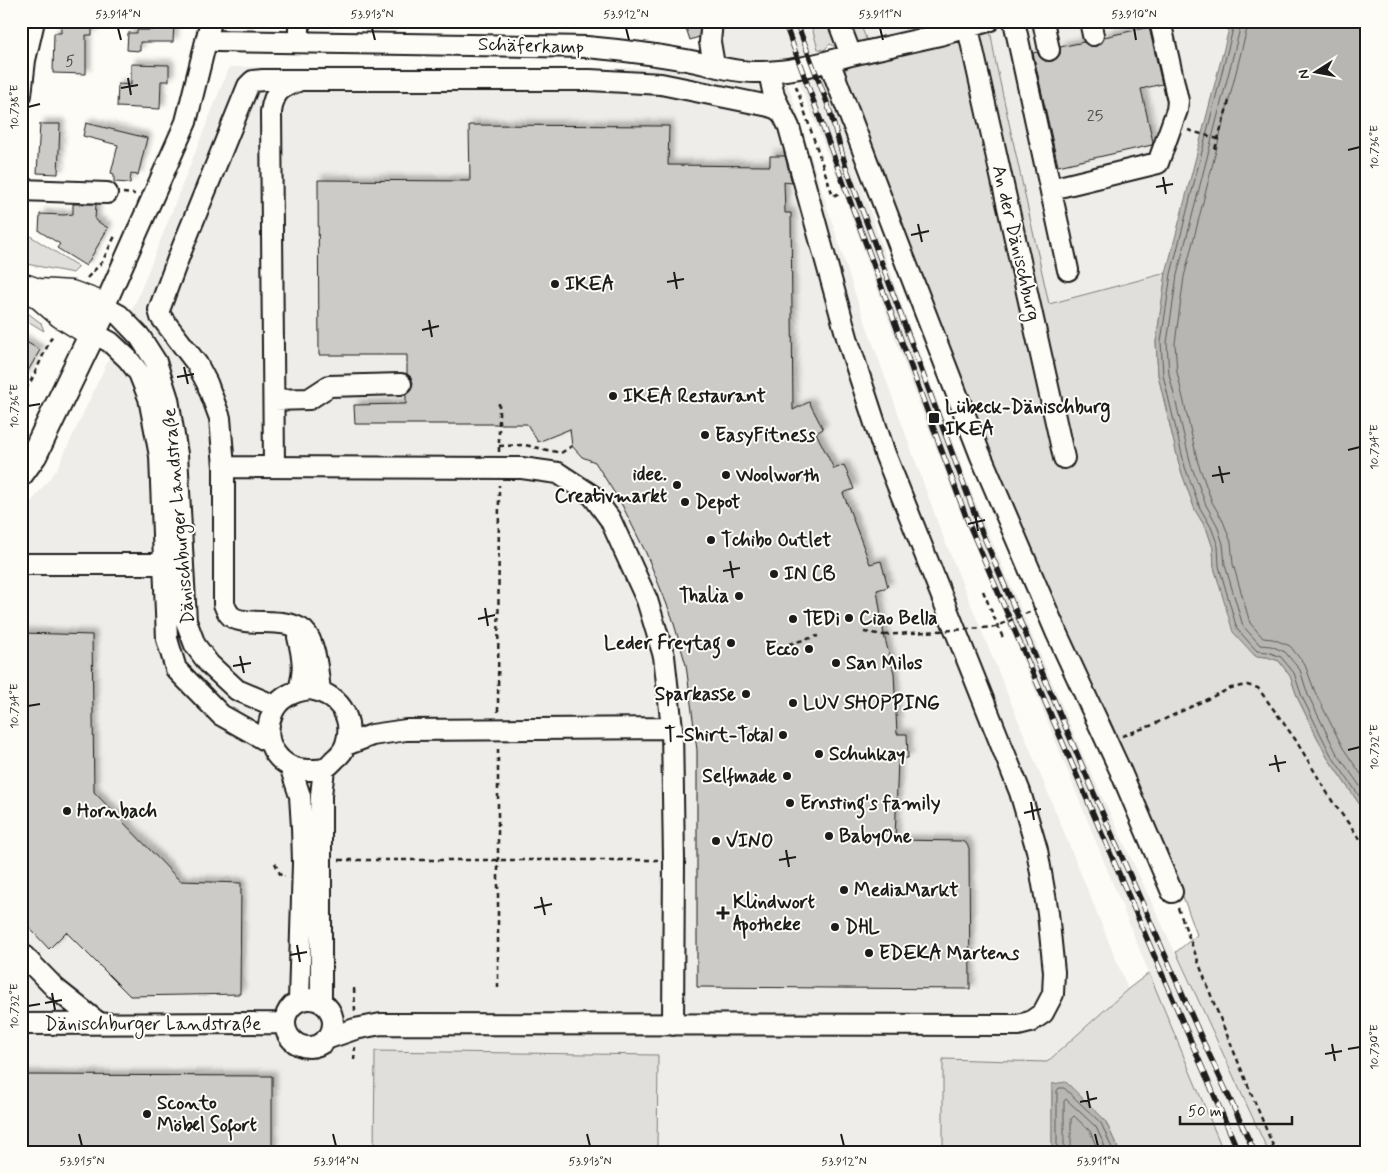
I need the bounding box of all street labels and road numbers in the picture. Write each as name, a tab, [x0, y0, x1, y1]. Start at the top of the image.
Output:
street label: Schäferkamp	[478, 32, 584, 60]
street label: An der Dänischburg	[984, 163, 1046, 324]
street label: Dänischburger Landstraße	[157, 407, 203, 625]
street label: Dänischburger Landstraße	[45, 1012, 261, 1039]

